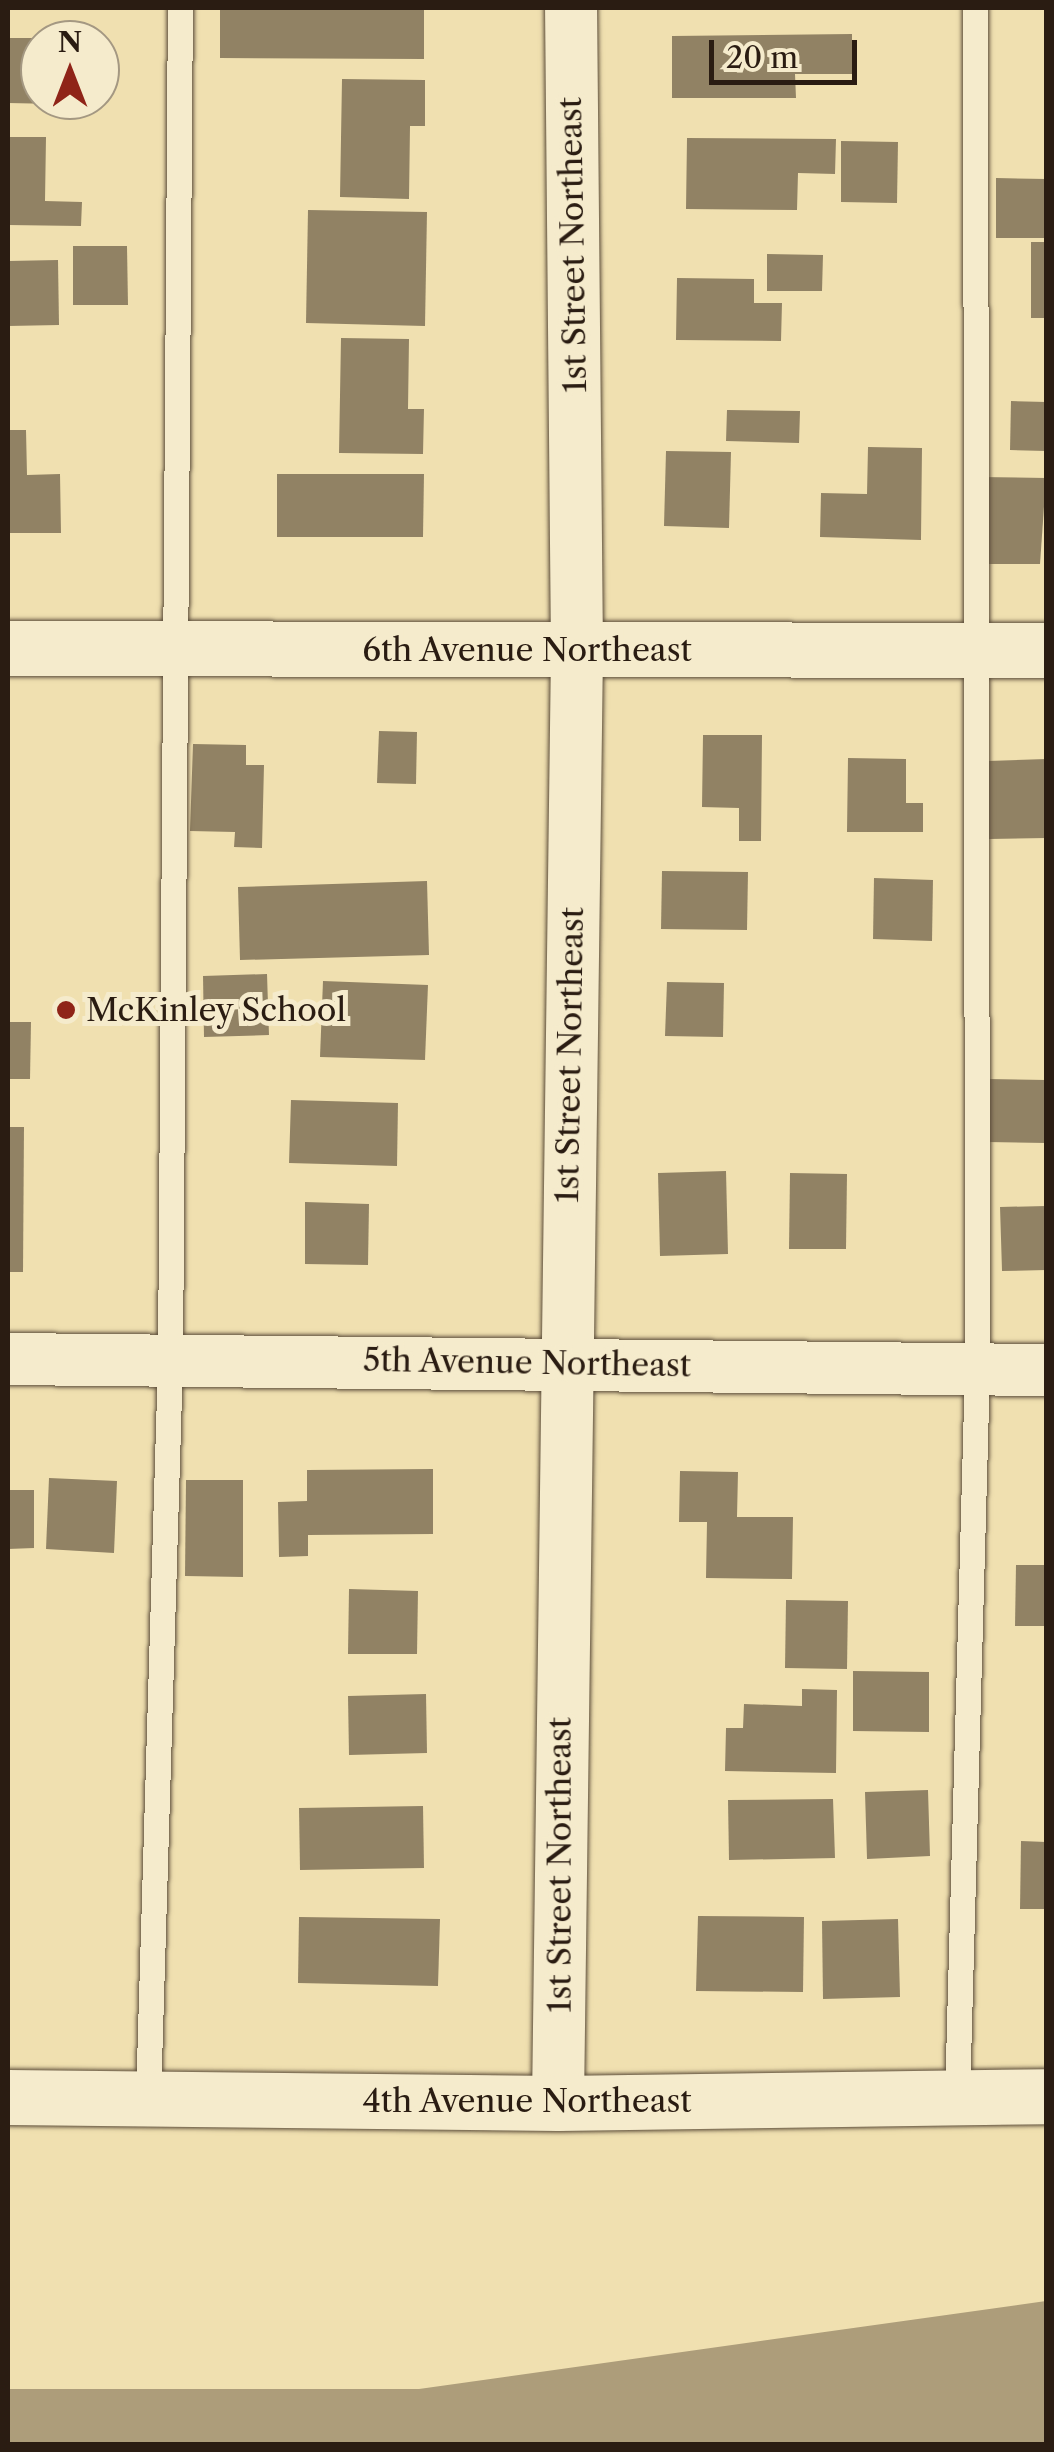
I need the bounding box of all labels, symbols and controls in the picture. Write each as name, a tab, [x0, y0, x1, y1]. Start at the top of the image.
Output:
north arrow	[20, 20, 120, 120]
scale bar	[714, 20, 862, 82]
text: N	[58, 25, 82, 59]
text: 20 m	[726, 39, 798, 76]
street label: 1st Street Northeast	[551, 97, 595, 393]
street label: 6th Avenue Northeast	[362, 631, 692, 669]
street label: 1st Street Northeast	[548, 907, 592, 1203]
place label: McKinley School	[86, 991, 347, 1029]
marker: McKinley School	[55, 999, 77, 1021]
street label: 5th Avenue Northeast	[362, 1341, 692, 1385]
street label: 1st Street Northeast	[541, 1717, 579, 2013]
street label: 4th Avenue Northeast	[362, 2082, 692, 2120]

